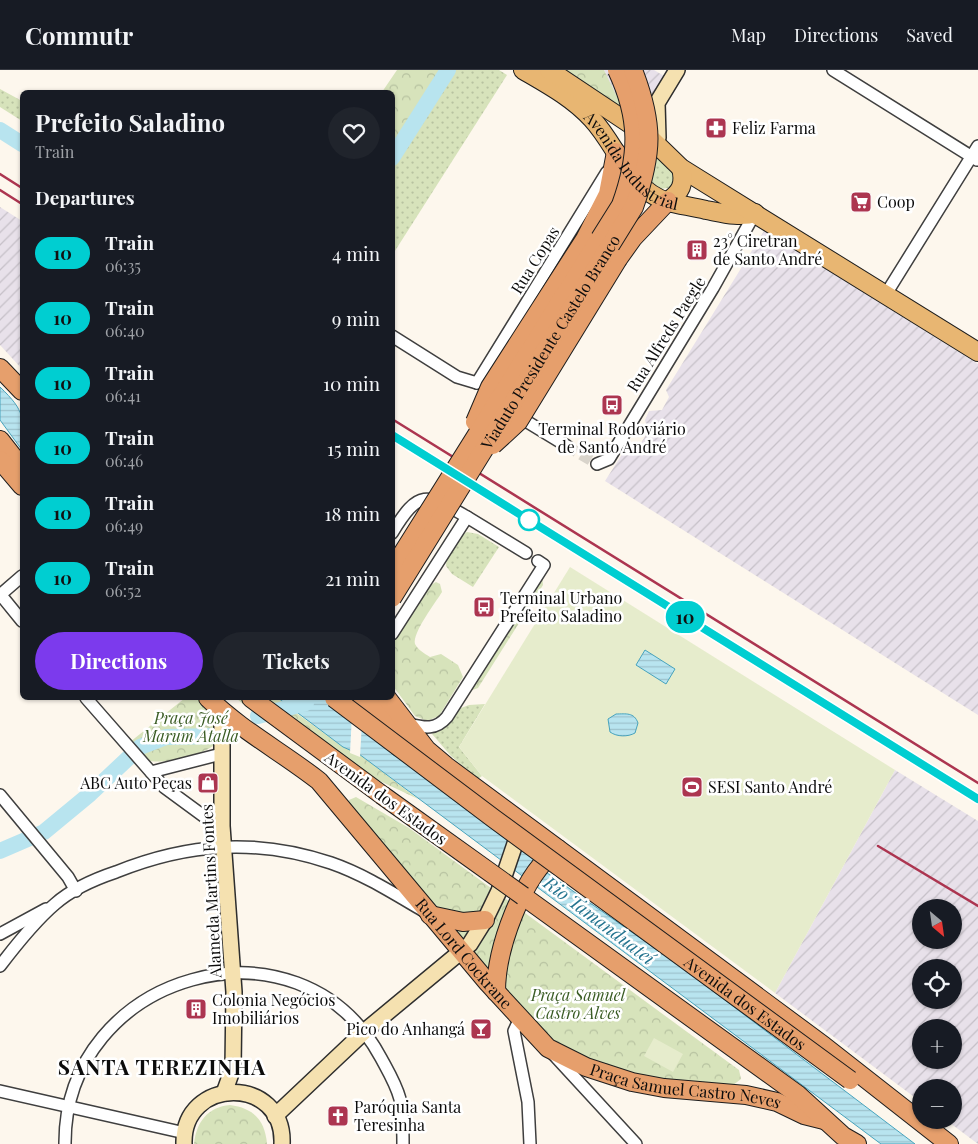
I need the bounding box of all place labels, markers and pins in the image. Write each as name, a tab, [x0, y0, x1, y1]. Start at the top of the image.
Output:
pharmacy icon: Feliz Farma	[704, 116, 728, 140]
place label: Feliz Farma	[732, 117, 816, 138]
supermarket icon: Coop	[849, 190, 873, 214]
place label: Coop	[877, 191, 915, 212]
place label: 23° Ciretran de Santo André	[713, 230, 822, 269]
building icon: 23° Ciretran de Santo André	[685, 238, 709, 262]
bus stop icon: Terminal Rodoviário de Santo André	[600, 393, 624, 417]
place label: Terminal Rodoviário de Santo André	[538, 418, 686, 457]
unlabelled marker	[518, 509, 540, 531]
place label: Terminal Urbano Prefeito Saladino	[500, 587, 622, 626]
bus stop icon: Terminal Urbano Prefeito Saladino	[472, 595, 496, 619]
shop icon: ABC Auto Peças	[196, 771, 220, 795]
place label: ABC Auto Peças	[79, 772, 192, 793]
sports icon: SESI Santo André	[680, 775, 704, 799]
place label: SESI Santo André	[708, 776, 832, 797]
place label: Colonia Negócios Imobiliários	[212, 989, 335, 1028]
building icon: Colonia Negócios Imobiliários	[184, 997, 208, 1021]
bar icon: Pico do Anhangá	[469, 1017, 493, 1041]
place label: Pico do Anhangá	[346, 1018, 465, 1039]
place label: Paróquia Santa Teresinha	[354, 1096, 461, 1135]
church icon: Paróquia Santa Teresinha	[326, 1104, 350, 1128]

